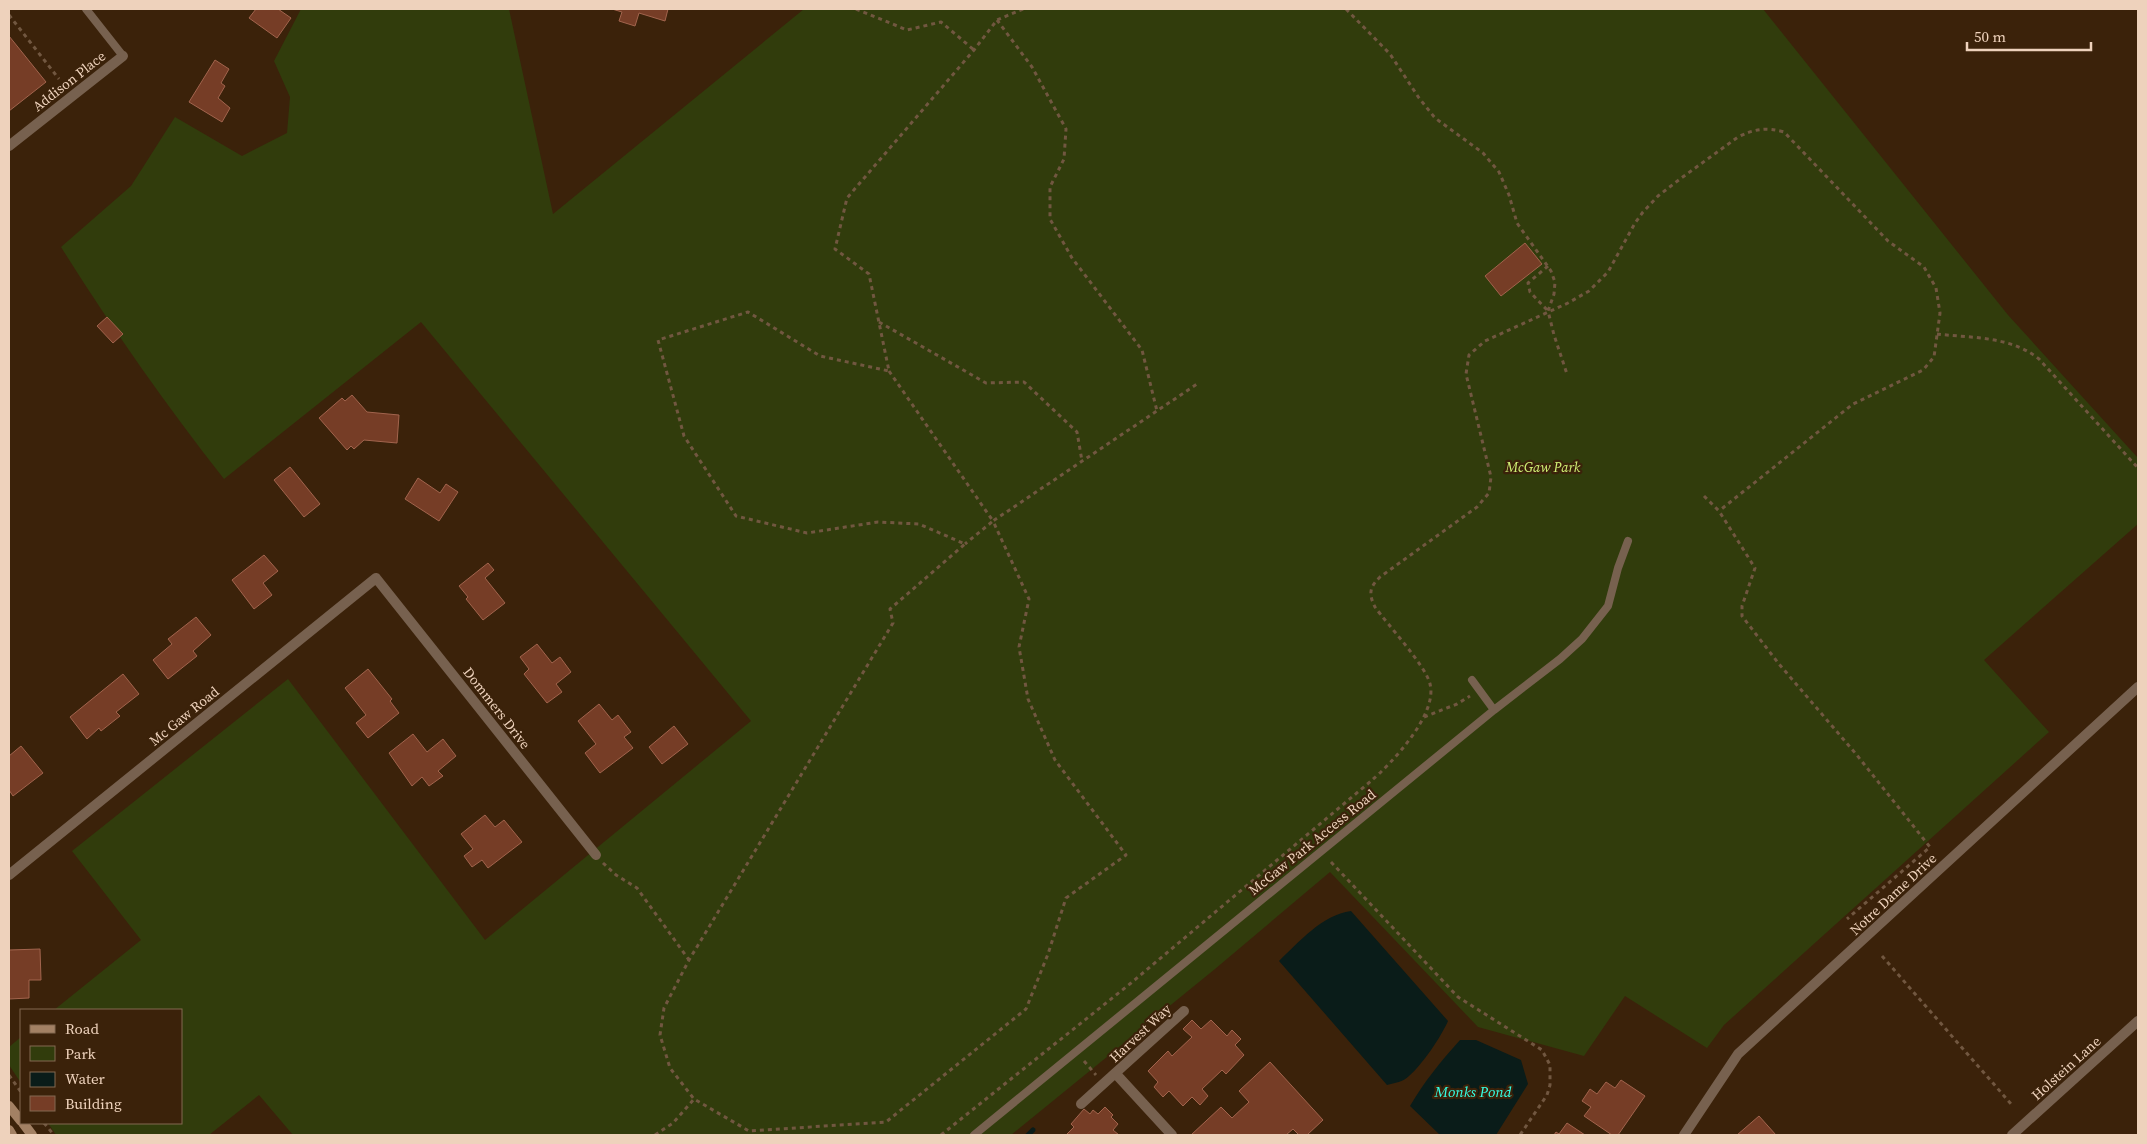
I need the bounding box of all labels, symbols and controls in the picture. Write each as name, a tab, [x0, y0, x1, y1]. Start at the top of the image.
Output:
scale bar	[1967, 20, 2091, 52]
text: 50 m	[1974, 26, 2006, 47]
street label: Addison Place	[28, 46, 110, 116]
park label: McGaw Park	[1505, 457, 1581, 477]
street label: Dommers Drive	[459, 663, 535, 753]
street label: Mc Gaw Road	[145, 682, 223, 750]
street label: McGaw Park Access Road	[1244, 784, 1380, 900]
street label: Notre Dame Drive	[1845, 848, 1941, 940]
street label: Harvest Way	[1105, 999, 1176, 1067]
legend	[20, 1009, 182, 1124]
text: Road	[65, 1018, 99, 1039]
street label: Holstein Lane	[2027, 1031, 2105, 1105]
text: Park	[65, 1043, 97, 1064]
text: Water	[65, 1068, 106, 1089]
water label: Monks Pond	[1433, 1081, 1512, 1102]
text: Building	[65, 1093, 122, 1114]

